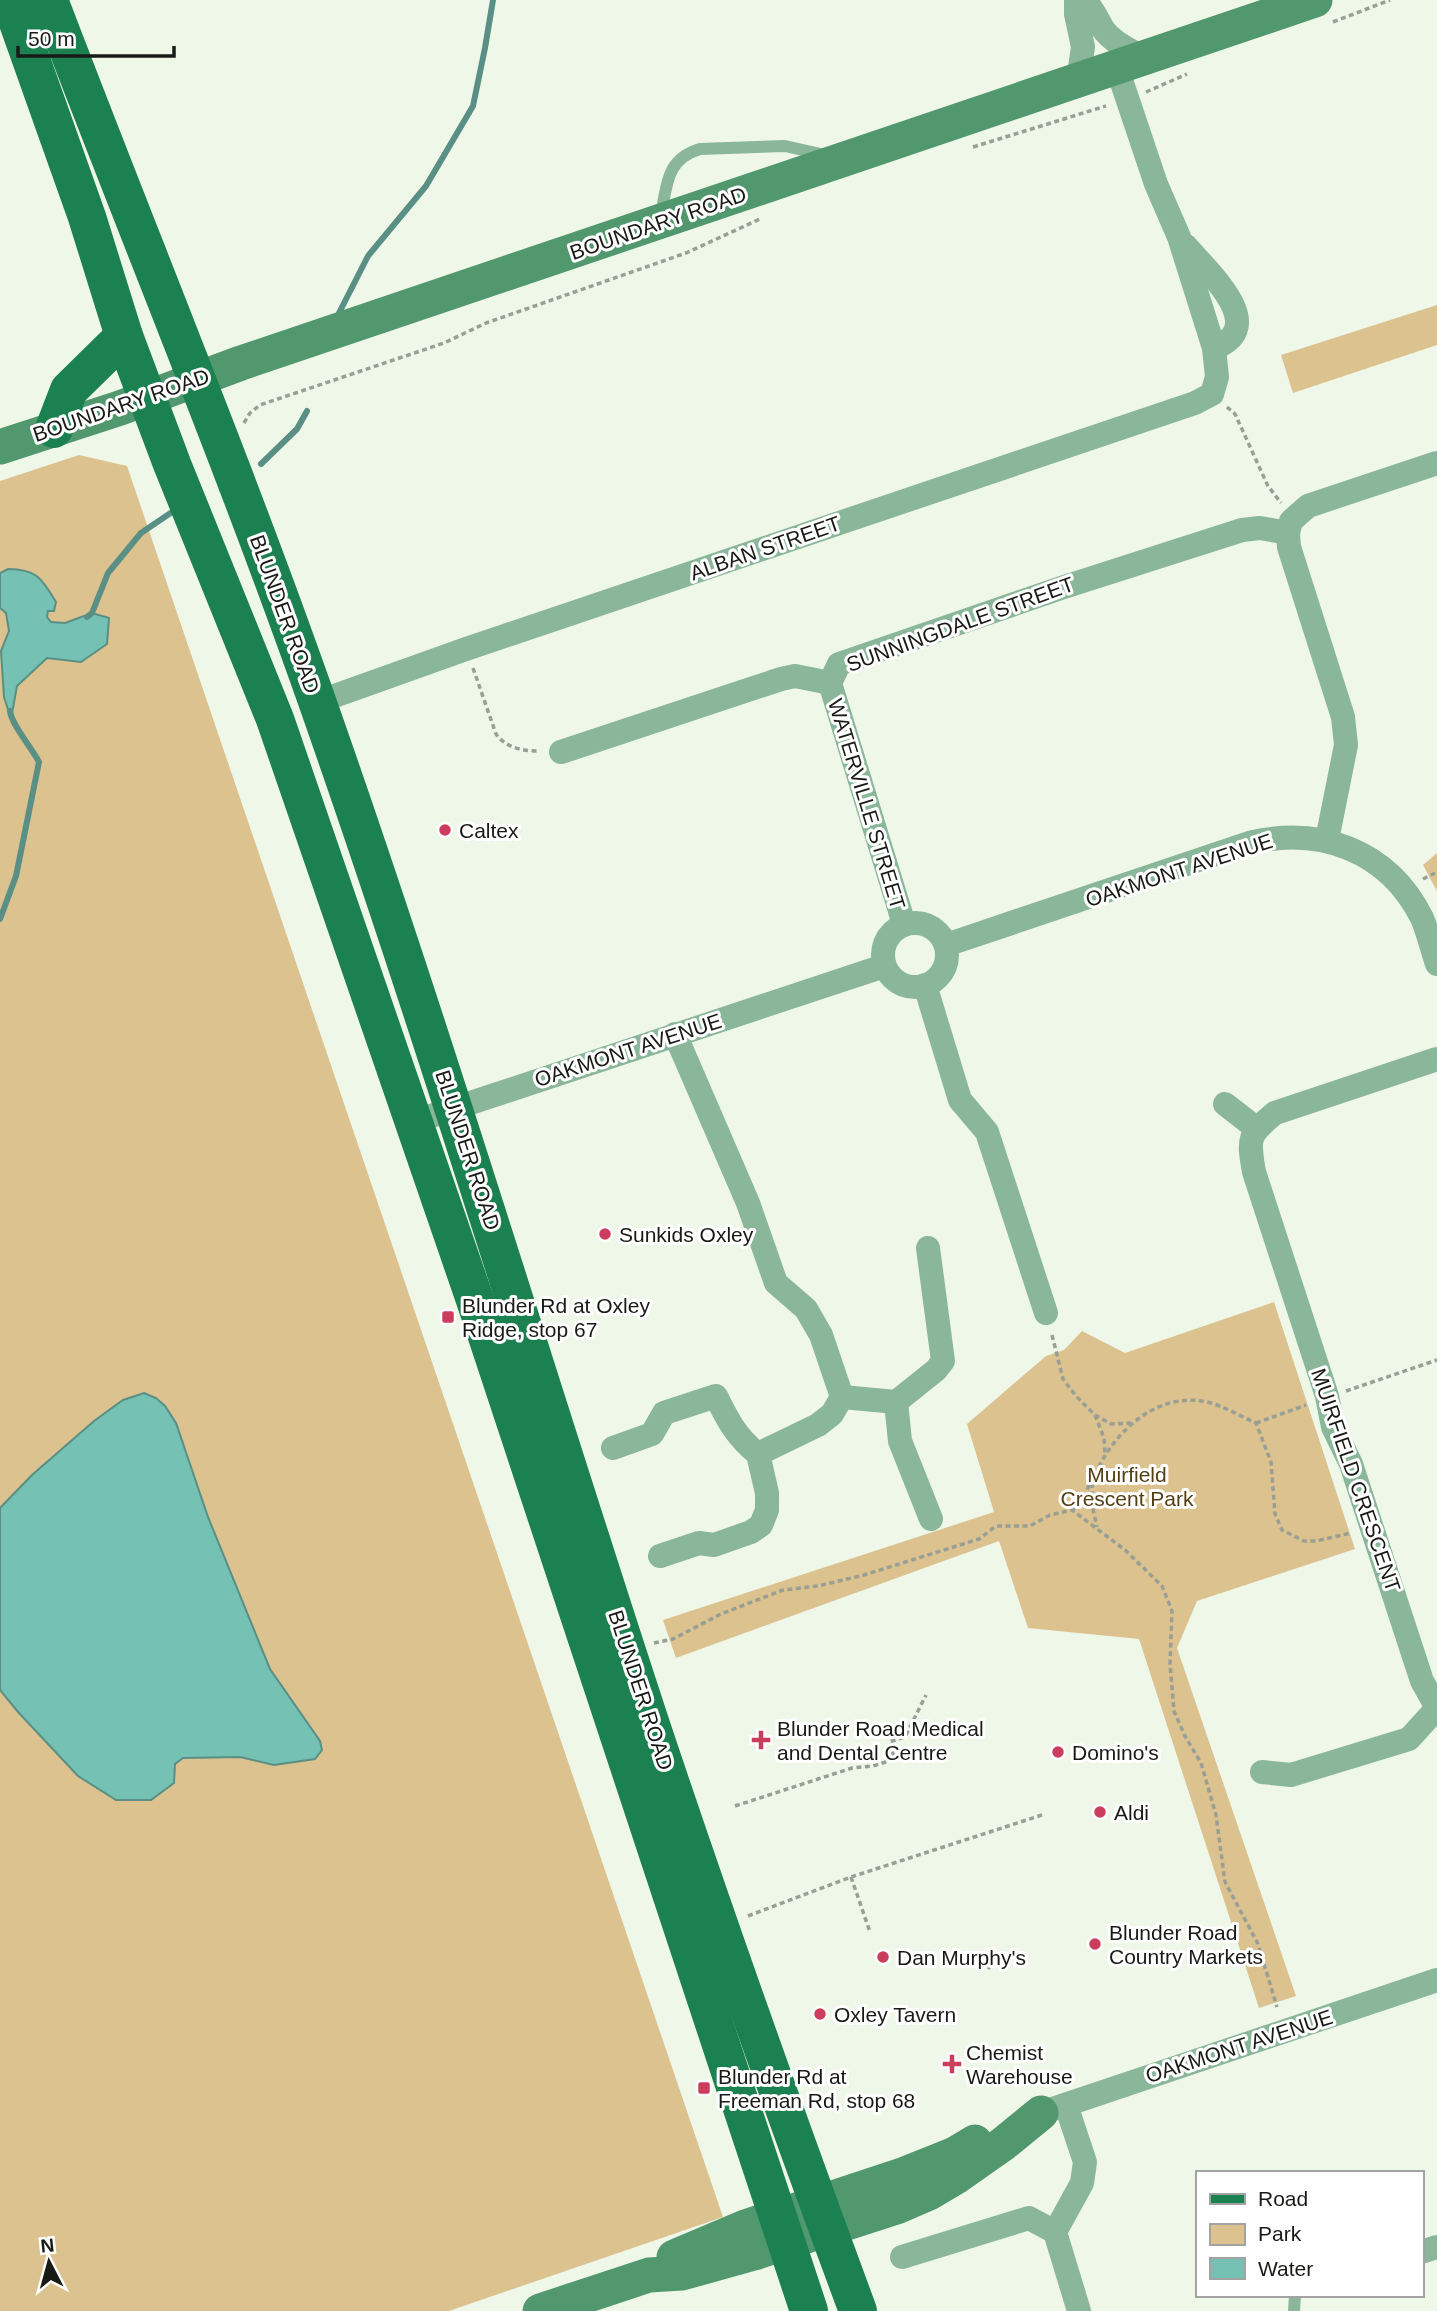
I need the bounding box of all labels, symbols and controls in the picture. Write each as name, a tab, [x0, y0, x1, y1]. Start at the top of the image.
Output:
scale bar	[18, 14, 173, 58]
text: 50 m	[28, 27, 75, 50]
street label: BOUNDARY ROAD	[567, 182, 749, 264]
street label: BOUNDARY ROAD	[30, 364, 212, 446]
street label: ALBAN STREET	[687, 511, 843, 585]
street label: BLUNDER ROAD	[246, 532, 324, 696]
street label: SUNNINGDALE STREET	[843, 572, 1077, 676]
street label: WATERVILLE STREET	[824, 696, 910, 912]
place label: Caltex	[459, 819, 519, 842]
marker: Caltex	[437, 822, 453, 838]
street label: OAKMONT AVENUE	[1083, 829, 1275, 911]
street label: OAKMONT AVENUE	[532, 1009, 724, 1091]
street label: BLUNDER ROAD	[431, 1067, 505, 1233]
place label: Sunkids Oxley	[619, 1223, 754, 1246]
marker: Sunkids Oxley	[597, 1226, 613, 1242]
place label: Blunder Rd at Oxley Ridge, stop 67	[462, 1294, 650, 1341]
marker: Blunder Rd at Oxley Ridge, stop 67	[440, 1309, 456, 1325]
street label: MUIRFIELD CRESCENT	[1307, 1365, 1405, 1595]
park label: Muirfield Crescent Park	[1060, 1463, 1194, 1510]
street label: BLUNDER ROAD	[604, 1607, 678, 1773]
place label: Blunder Road Medical and Dental Centre	[777, 1717, 984, 1764]
marker: Blunder Road Medical and Dental Centre	[751, 1730, 771, 1750]
place label: Domino's	[1072, 1741, 1159, 1764]
marker: Domino's	[1050, 1744, 1066, 1760]
place label: Aldi	[1114, 1801, 1149, 1824]
marker: Aldi	[1092, 1804, 1108, 1820]
place label: Blunder Road Country Markets	[1109, 1921, 1263, 1968]
marker: Blunder Road Country Markets	[1087, 1936, 1103, 1952]
place label: Dan Murphy's	[897, 1946, 1026, 1969]
marker: Dan Murphy's	[875, 1949, 891, 1965]
place label: Oxley Tavern	[834, 2003, 956, 2026]
street label: OAKMONT AVENUE	[1143, 2005, 1335, 2087]
marker: Oxley Tavern	[812, 2006, 828, 2022]
place label: Chemist Warehouse	[966, 2041, 1073, 2088]
marker: Chemist Warehouse	[944, 2056, 960, 2072]
place label: Blunder Rd at Freeman Rd, stop 68	[718, 2065, 915, 2112]
marker: Blunder Rd at Freeman Rd, stop 68	[696, 2080, 712, 2096]
legend	[1196, 2171, 1423, 2297]
text: Road	[1258, 2187, 1308, 2210]
text: Park	[1258, 2222, 1302, 2245]
north arrow	[14, 2227, 84, 2297]
text: N	[39, 2234, 55, 2257]
text: Water	[1258, 2257, 1313, 2280]

